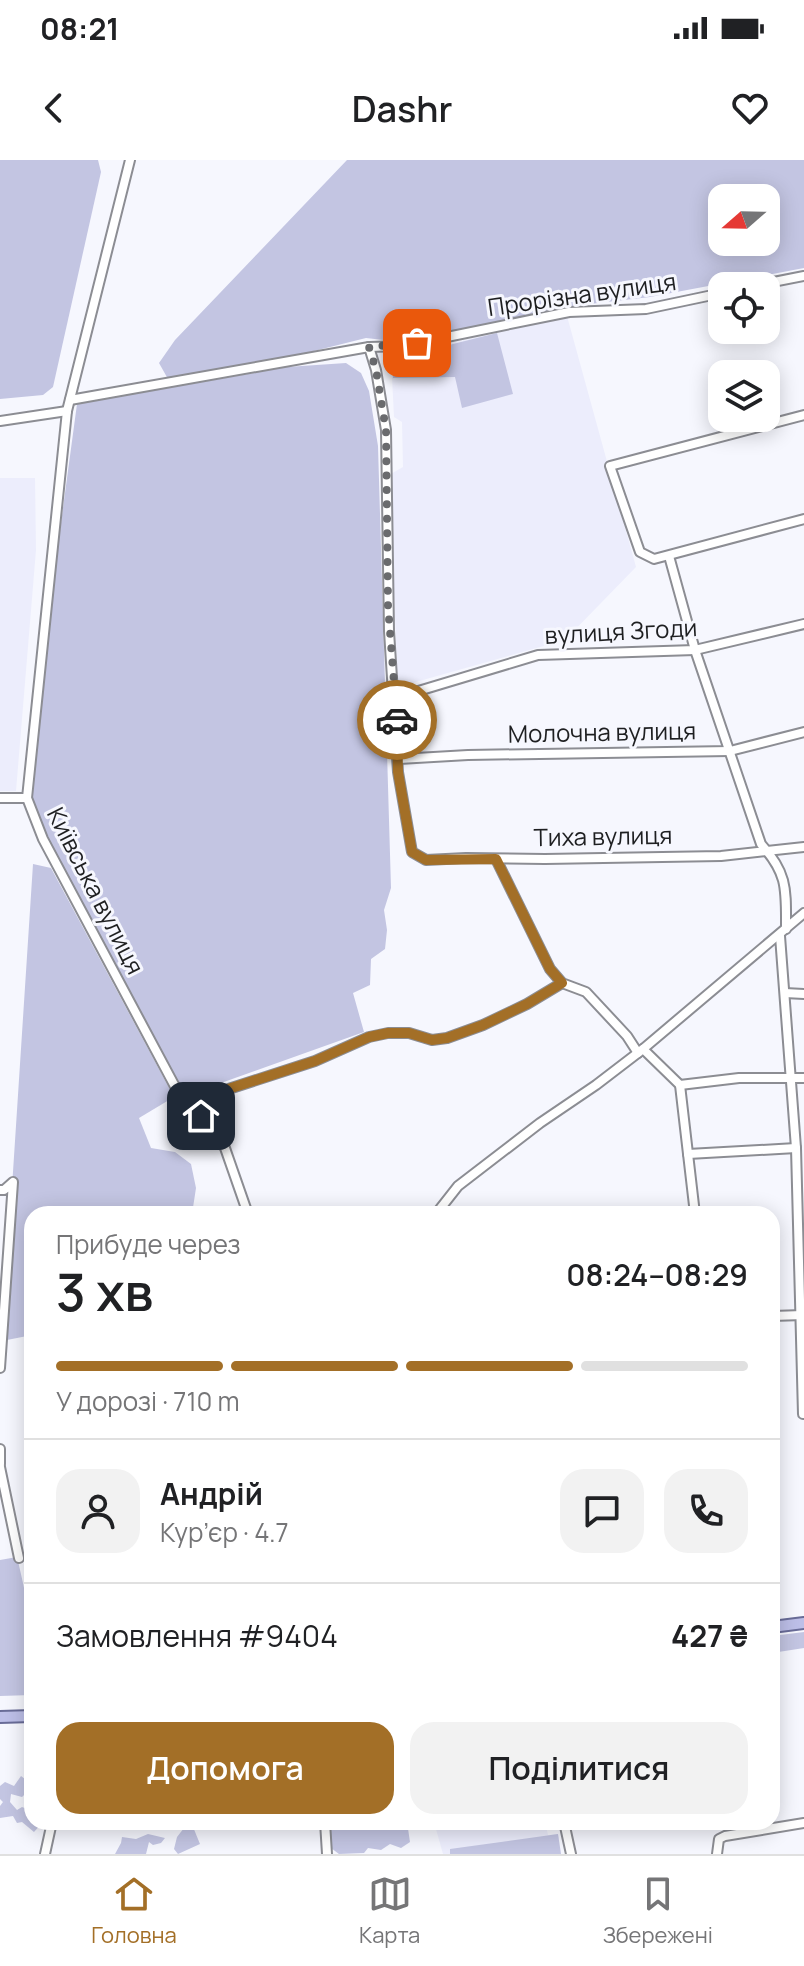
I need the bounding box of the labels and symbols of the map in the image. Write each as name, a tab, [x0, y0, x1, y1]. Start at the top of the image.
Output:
north arrow	[708, 184, 780, 256]
street label: Прорізна вулиця	[485, 264, 678, 323]
pin	[383, 309, 451, 377]
street label: вулиця Згоди	[544, 610, 698, 651]
courier	[357, 680, 437, 760]
street label: Молочна вулиця	[508, 713, 696, 750]
street label: Київська вулиця	[40, 801, 153, 979]
street label: Тиха вулиця	[533, 818, 673, 853]
pin	[167, 1082, 235, 1150]

